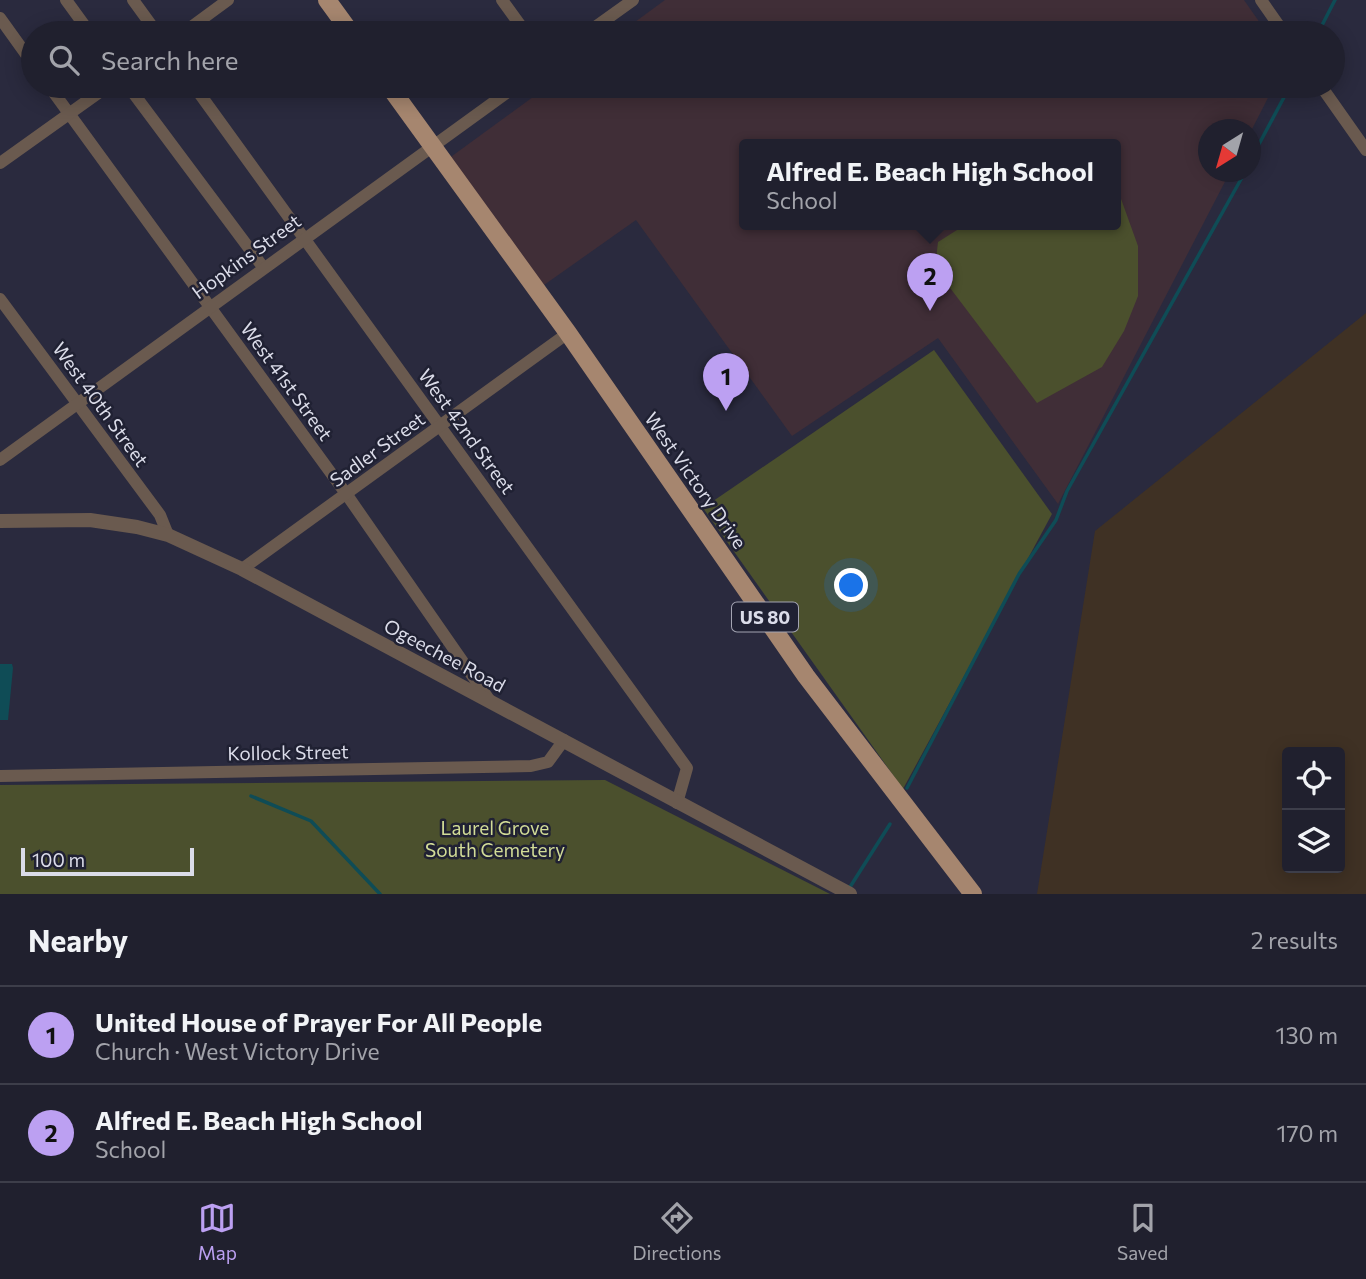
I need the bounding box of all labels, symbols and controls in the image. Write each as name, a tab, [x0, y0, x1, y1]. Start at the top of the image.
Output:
search box	[21, 21, 1345, 98]
icon: search	[45, 41, 83, 79]
text: Search here	[101, 44, 239, 75]
north arrow	[1198, 119, 1261, 182]
popup	[739, 139, 1121, 230]
text: Alfred E. Beach High School	[766, 155, 1094, 186]
text: School	[766, 186, 838, 214]
street label: Hopkins Street	[187, 209, 305, 303]
pin: 2	[907, 253, 953, 311]
street label: West 41st Street	[236, 317, 338, 445]
street label: West 40th Street	[48, 337, 154, 471]
pin: 1	[703, 353, 749, 411]
street label: West 42nd Street	[414, 364, 520, 498]
street label: Sadler Street	[325, 407, 429, 491]
street label: West Victory Drive	[640, 407, 752, 553]
your location	[834, 568, 868, 602]
road number: US 80	[732, 602, 798, 632]
street label: Ogeechee Road	[380, 613, 510, 697]
street label: Kollock Street	[227, 739, 349, 765]
map controls	[1282, 747, 1345, 873]
button: locate	[1282, 747, 1345, 810]
button: layers	[1282, 810, 1345, 873]
park label: Laurel Grove South Cemetery	[425, 816, 565, 861]
scale bar	[21, 845, 194, 877]
text: 100 m	[32, 848, 85, 871]
text: Nearby	[28, 921, 128, 958]
text: 2 results	[1251, 926, 1338, 954]
text: United House of Prayer For All People	[95, 1006, 542, 1037]
text: 1	[46, 1021, 56, 1049]
text: 130 m	[1276, 1021, 1338, 1049]
text: Church · West Victory Drive	[95, 1037, 380, 1065]
text: Alfred E. Beach High School	[95, 1104, 423, 1135]
text: 2	[44, 1119, 58, 1147]
text: 170 m	[1277, 1119, 1338, 1147]
text: School	[95, 1135, 166, 1163]
tab: Map	[198, 1199, 237, 1264]
tab: Directions	[632, 1199, 722, 1264]
tab: Saved	[1117, 1199, 1168, 1264]

